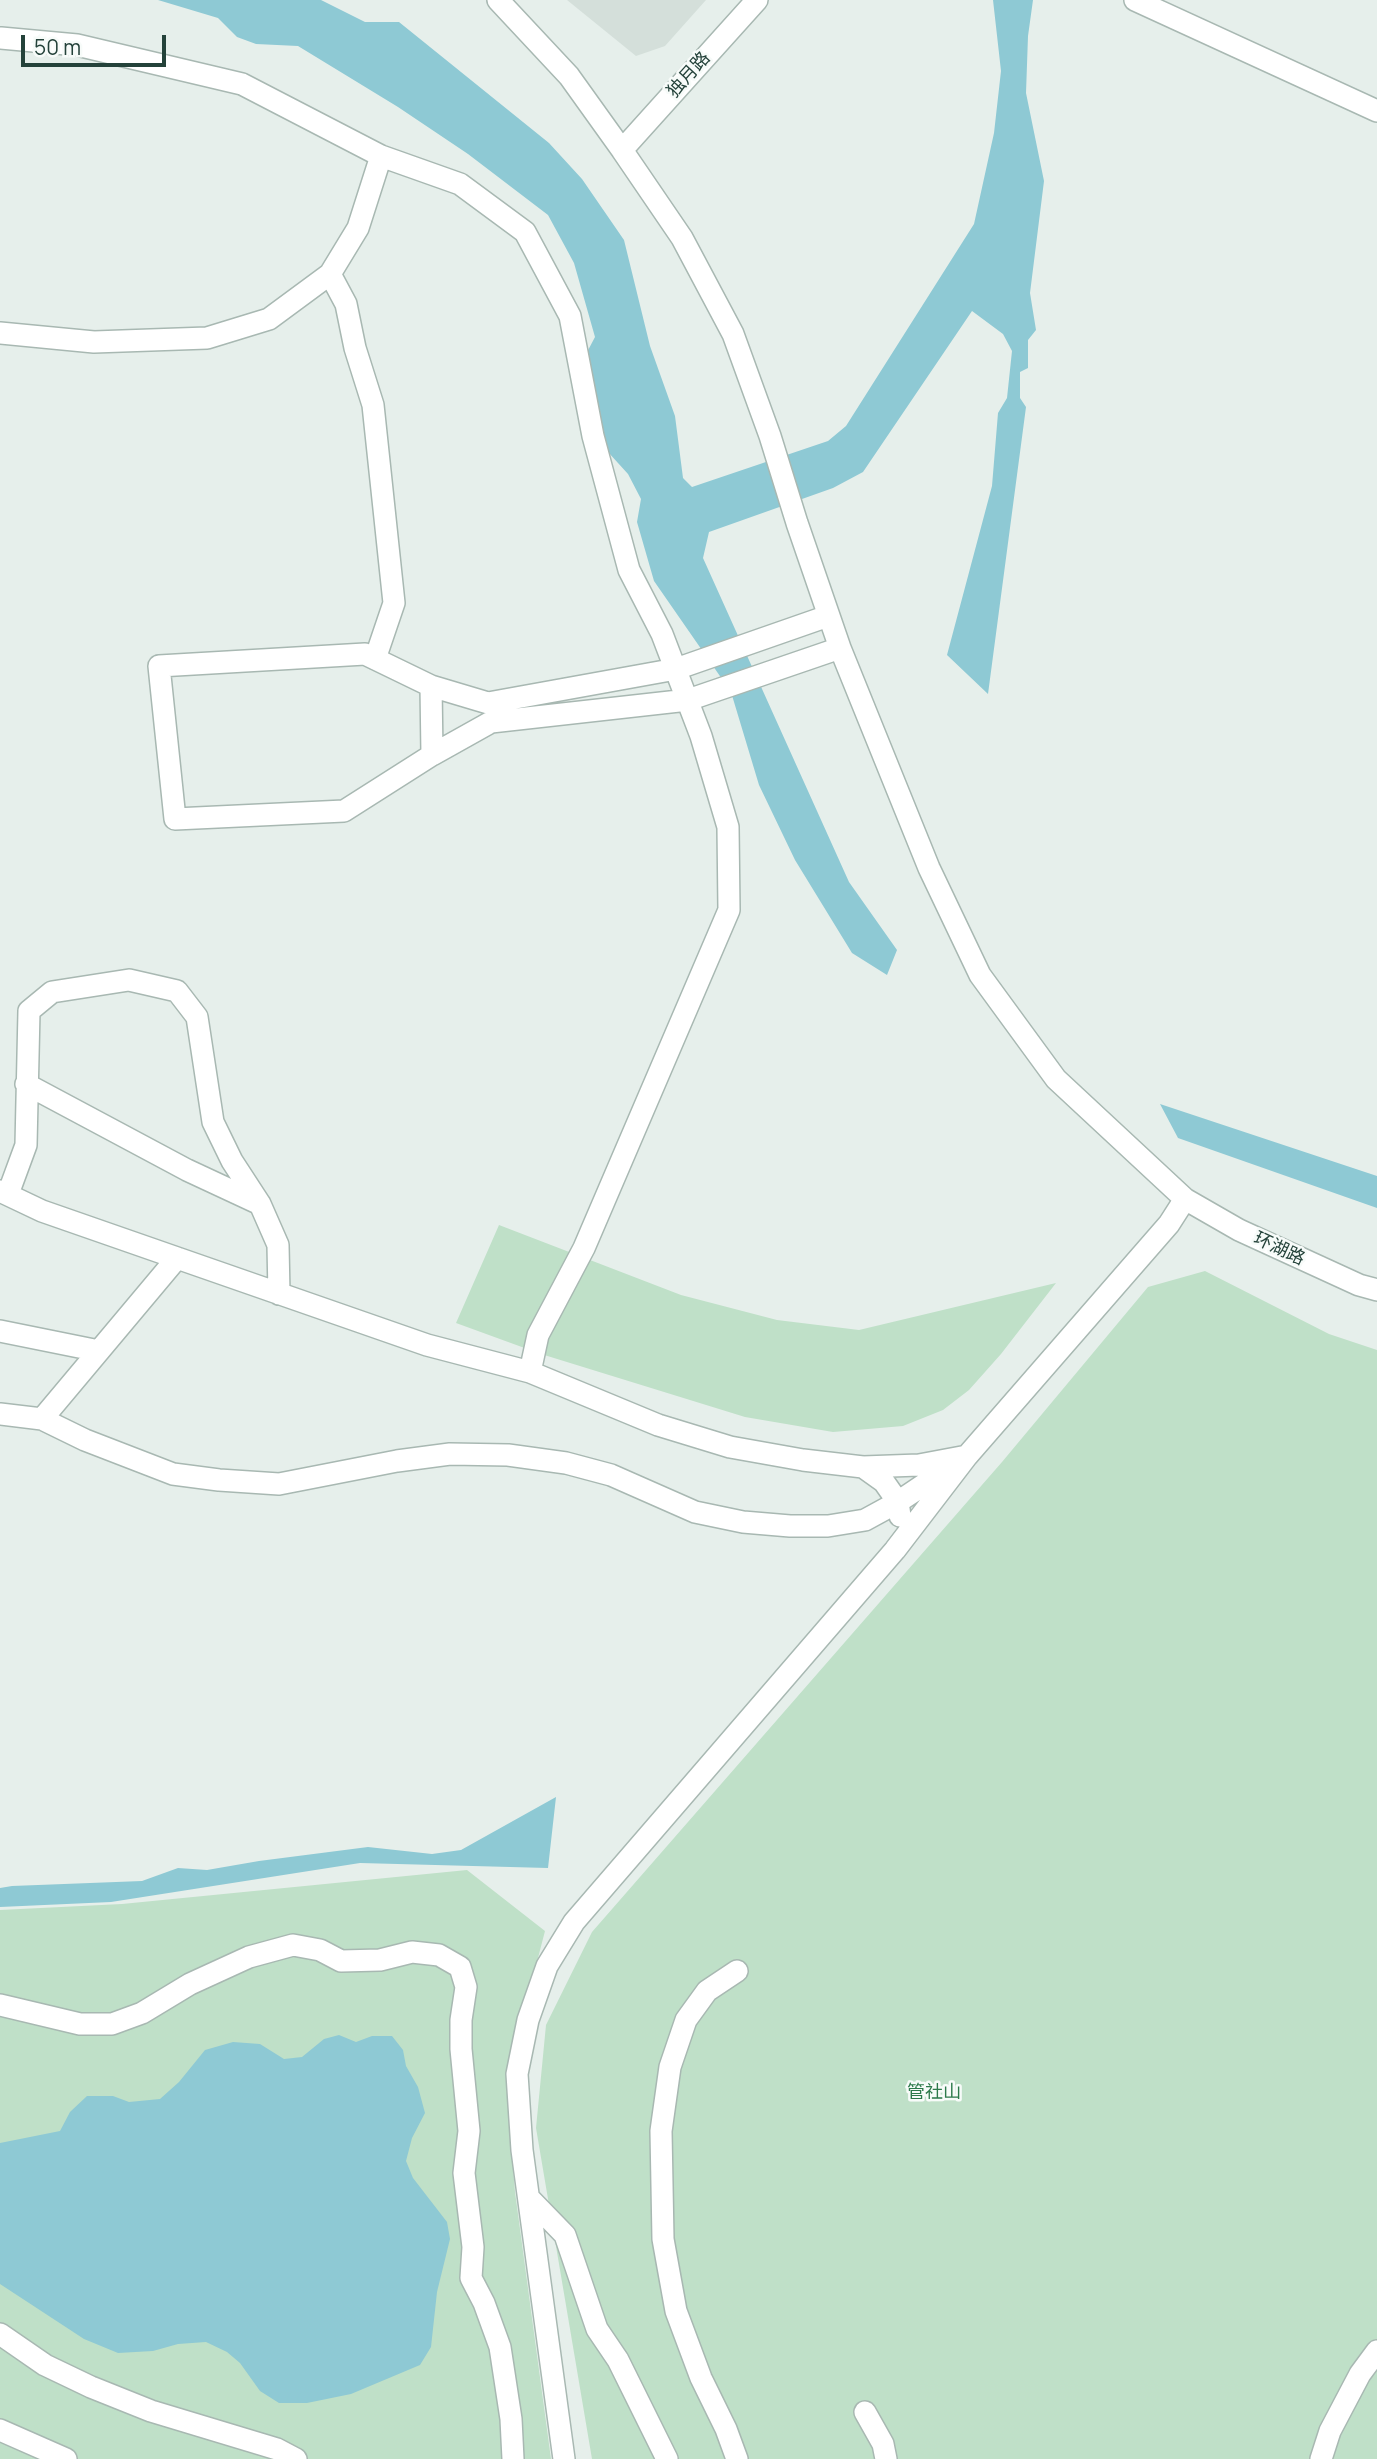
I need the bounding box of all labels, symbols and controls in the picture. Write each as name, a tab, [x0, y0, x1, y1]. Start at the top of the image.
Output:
scale bar	[24, 21, 170, 65]
text: 50 m	[34, 33, 81, 61]
street label: 独月路	[663, 48, 715, 102]
street label: 环湖路	[1250, 1228, 1308, 1270]
park label: 管社山	[907, 2082, 961, 2104]

